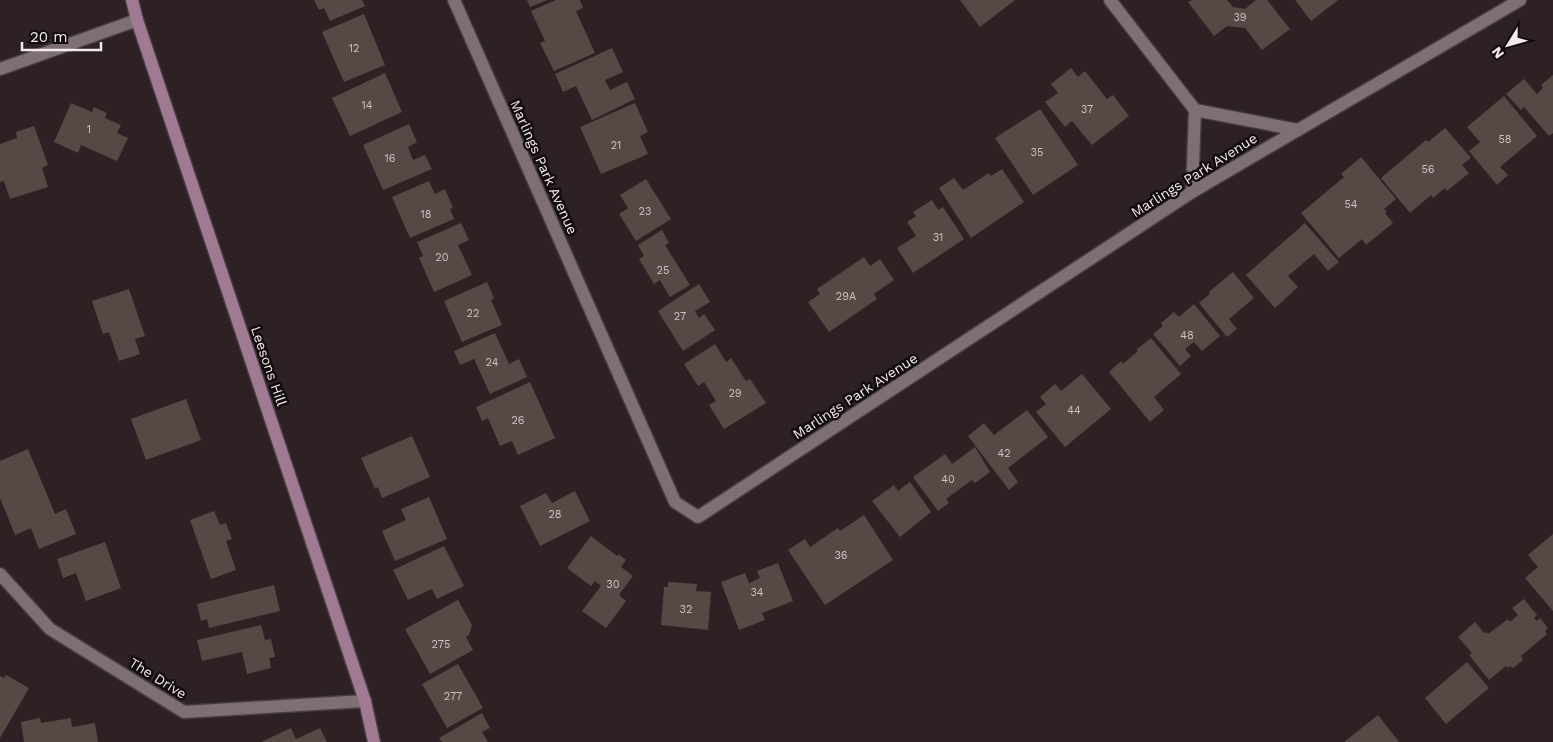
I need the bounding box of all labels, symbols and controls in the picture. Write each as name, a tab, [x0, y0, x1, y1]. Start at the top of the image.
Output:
house number: 39	[1233, 11, 1247, 24]
scale bar	[22, 20, 101, 52]
north arrow	[1483, 20, 1533, 70]
text: 20 m	[30, 28, 68, 46]
house number: 12	[349, 42, 359, 55]
text: N	[1488, 44, 1507, 62]
street label: Marlings Park Avenue	[507, 97, 581, 237]
house number: 14	[361, 99, 373, 112]
house number: 37	[1081, 103, 1093, 116]
house number: 1	[87, 123, 91, 136]
street label: Marlings Park Avenue	[1128, 130, 1260, 220]
house number: 58	[1498, 133, 1512, 146]
house number: 21	[611, 139, 621, 152]
house number: 35	[1031, 146, 1043, 159]
house number: 16	[385, 152, 396, 165]
house number: 56	[1421, 163, 1435, 176]
house number: 54	[1344, 198, 1358, 211]
house number: 23	[639, 205, 651, 218]
house number: 18	[420, 208, 432, 221]
house number: 31	[933, 231, 943, 244]
house number: 20	[435, 251, 449, 264]
house number: 25	[657, 264, 669, 277]
house number: 29A	[836, 290, 856, 303]
house number: 22	[467, 307, 479, 320]
house number: 27	[674, 310, 686, 323]
street label: Leesons Hill	[248, 324, 290, 409]
house number: 48	[1180, 329, 1194, 342]
street label: Marlings Park Avenue	[790, 350, 920, 442]
house number: 24	[486, 356, 499, 369]
house number: 29	[728, 387, 742, 400]
house number: 44	[1067, 404, 1081, 417]
house number: 26	[511, 414, 525, 427]
house number: 42	[997, 447, 1011, 460]
house number: 40	[941, 473, 955, 486]
house number: 28	[548, 508, 562, 521]
house number: 36	[834, 549, 848, 562]
house number: 30	[606, 578, 620, 591]
house number: 34	[750, 586, 764, 599]
house number: 32	[680, 603, 692, 616]
house number: 275	[432, 638, 450, 651]
street label: The Drive	[126, 654, 190, 702]
house number: 277	[444, 690, 462, 703]

